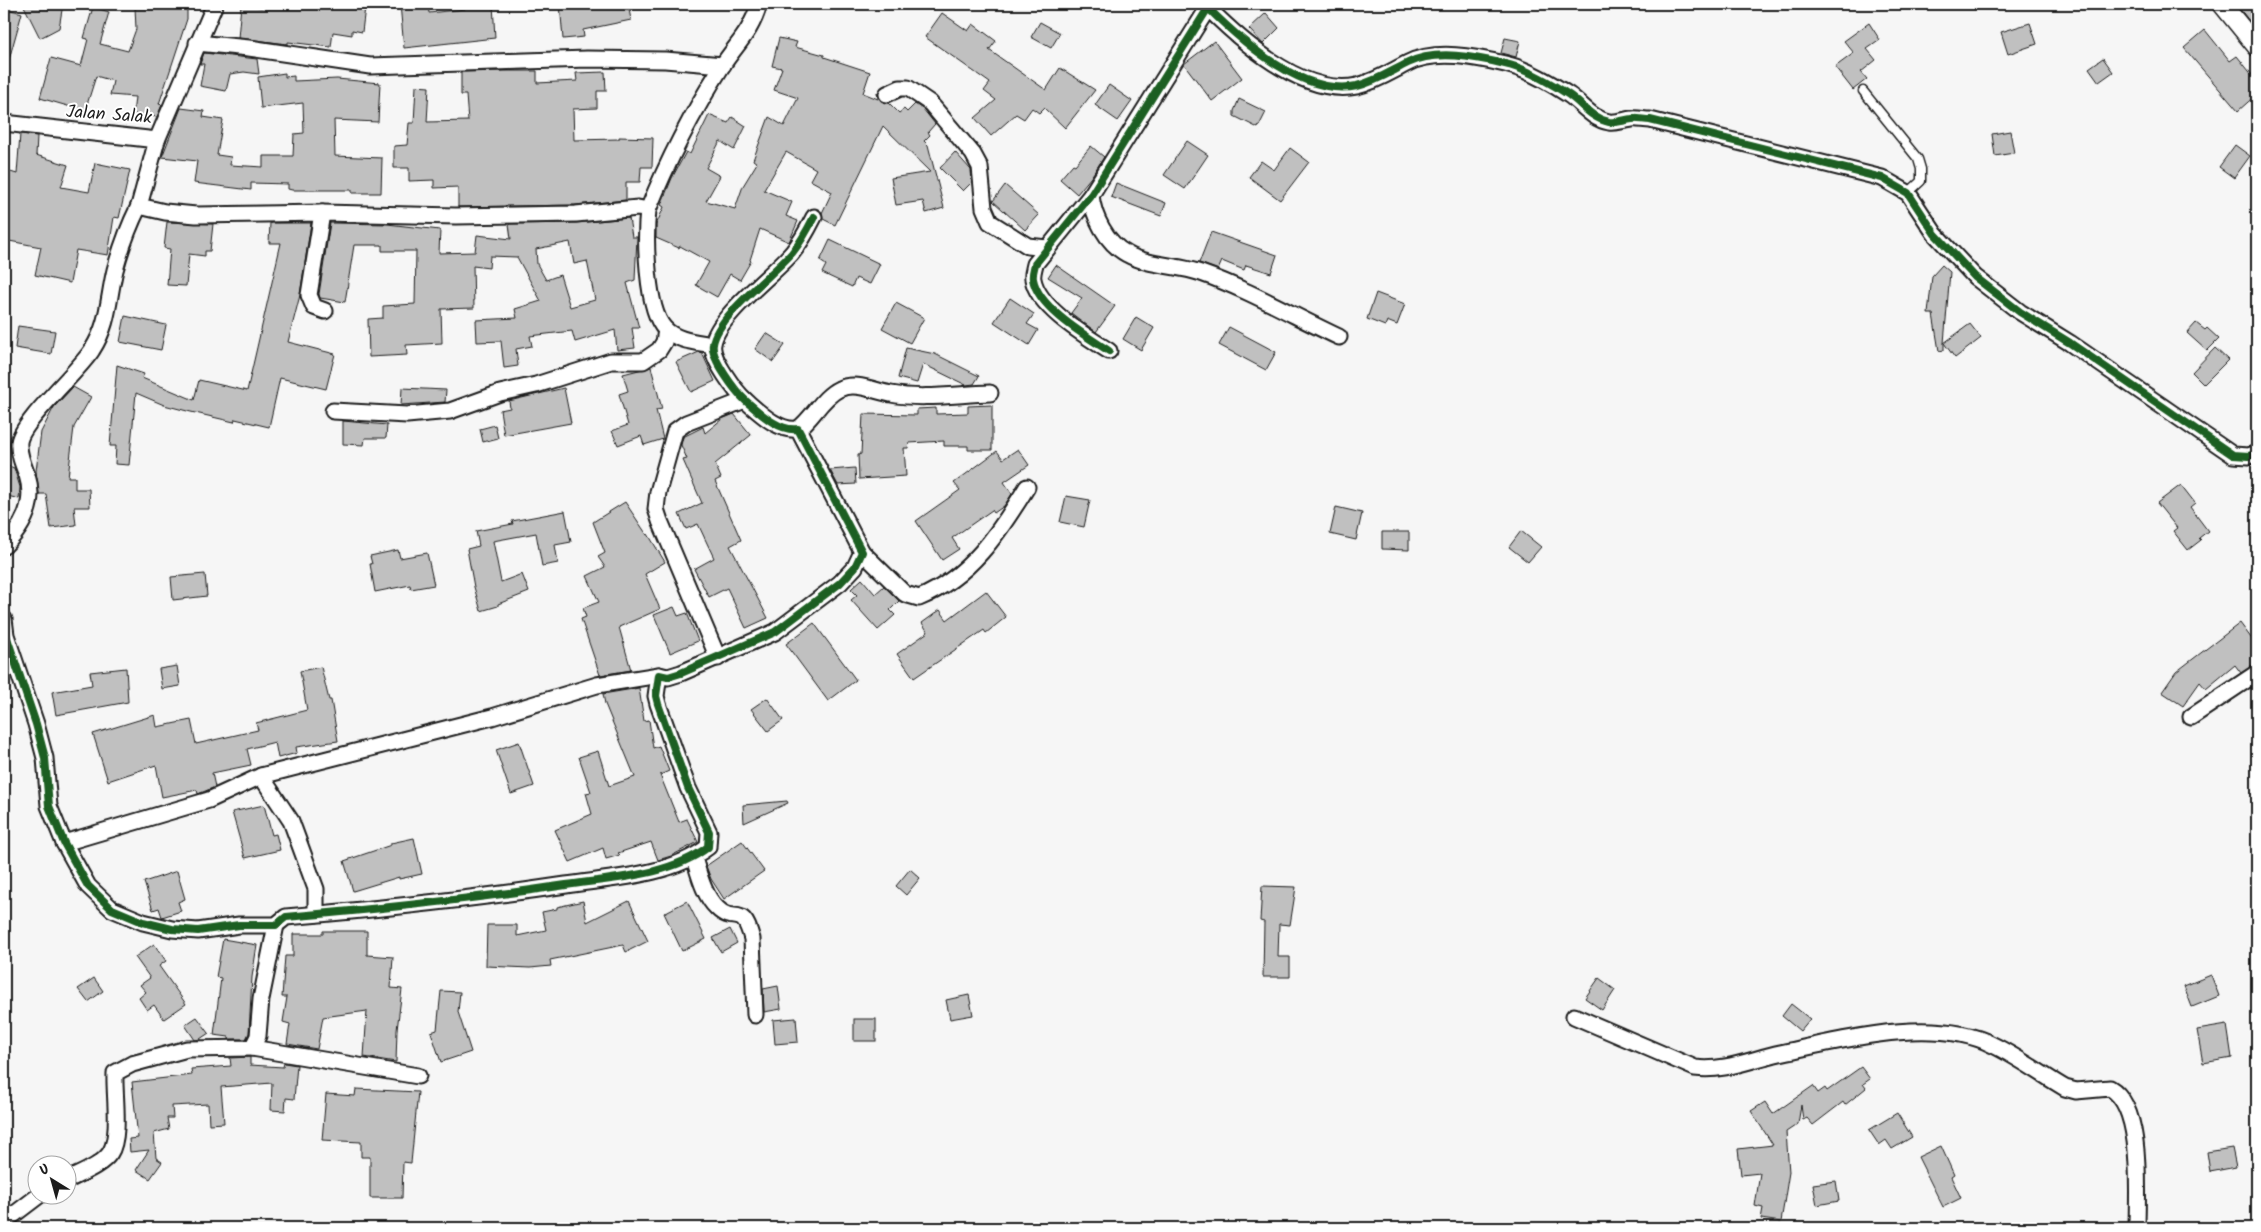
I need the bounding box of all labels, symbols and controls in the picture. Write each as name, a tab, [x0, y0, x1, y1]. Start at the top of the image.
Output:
street label: Jalan Salak	[65, 98, 153, 133]
north arrow	[28, 1154, 78, 1204]
text: U	[35, 1159, 55, 1182]

